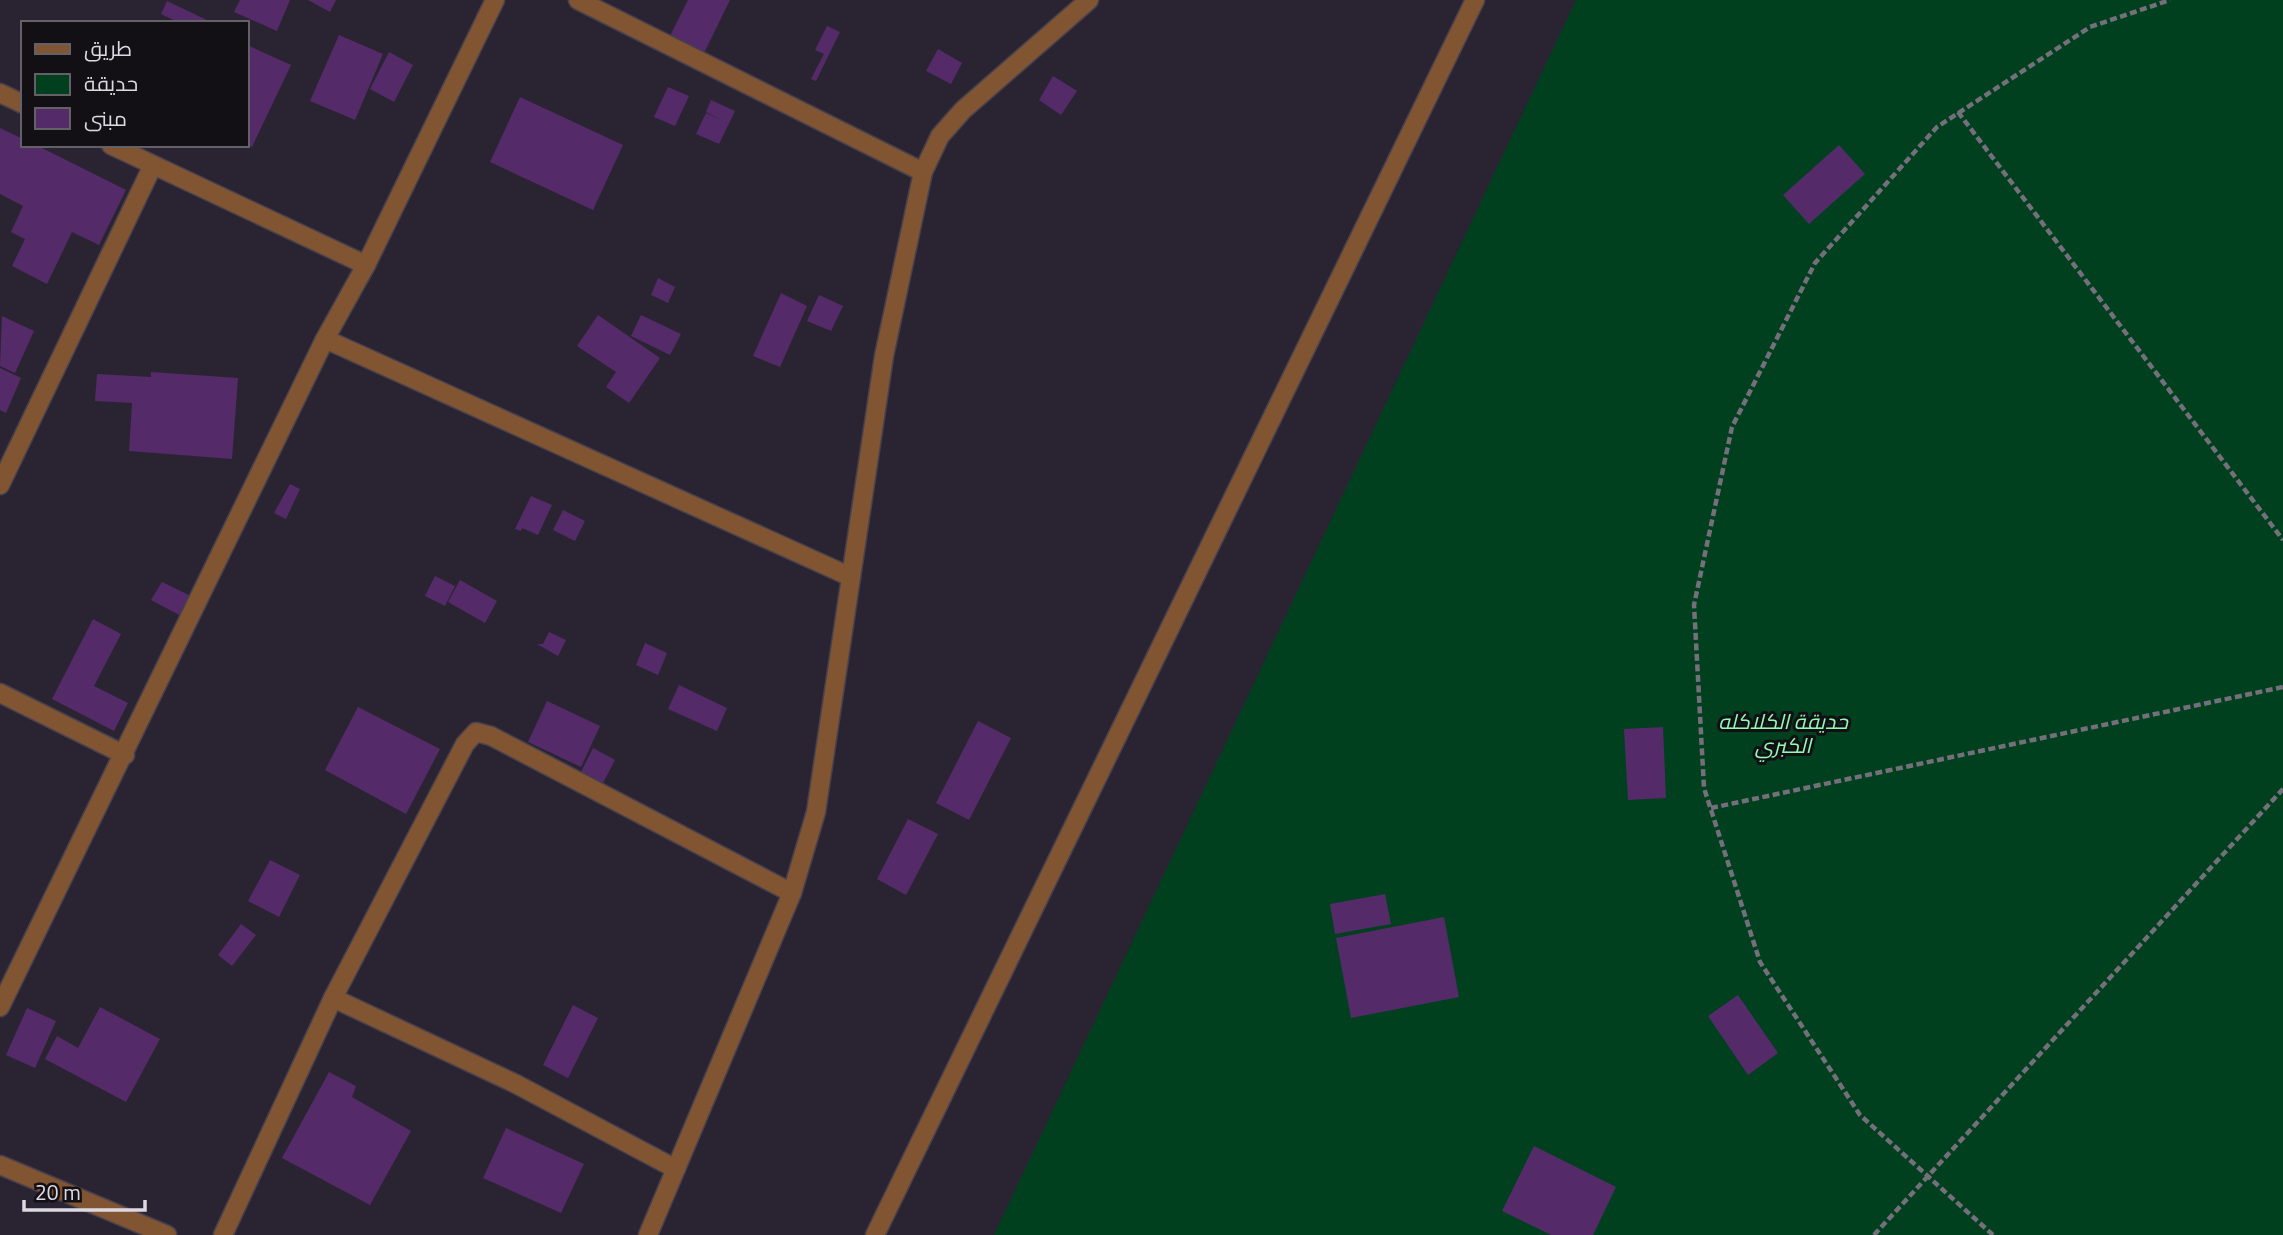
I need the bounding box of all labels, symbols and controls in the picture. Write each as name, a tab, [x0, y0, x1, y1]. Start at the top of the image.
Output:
legend	[21, 21, 248, 147]
text: طريق	[84, 29, 132, 68]
text: حديقة	[84, 64, 138, 103]
text: مبنى	[84, 99, 127, 138]
park label: حديقة الكلاكله الكبري	[1718, 702, 1849, 765]
scale bar	[24, 1168, 145, 1212]
text: 20 m	[35, 1173, 81, 1212]

